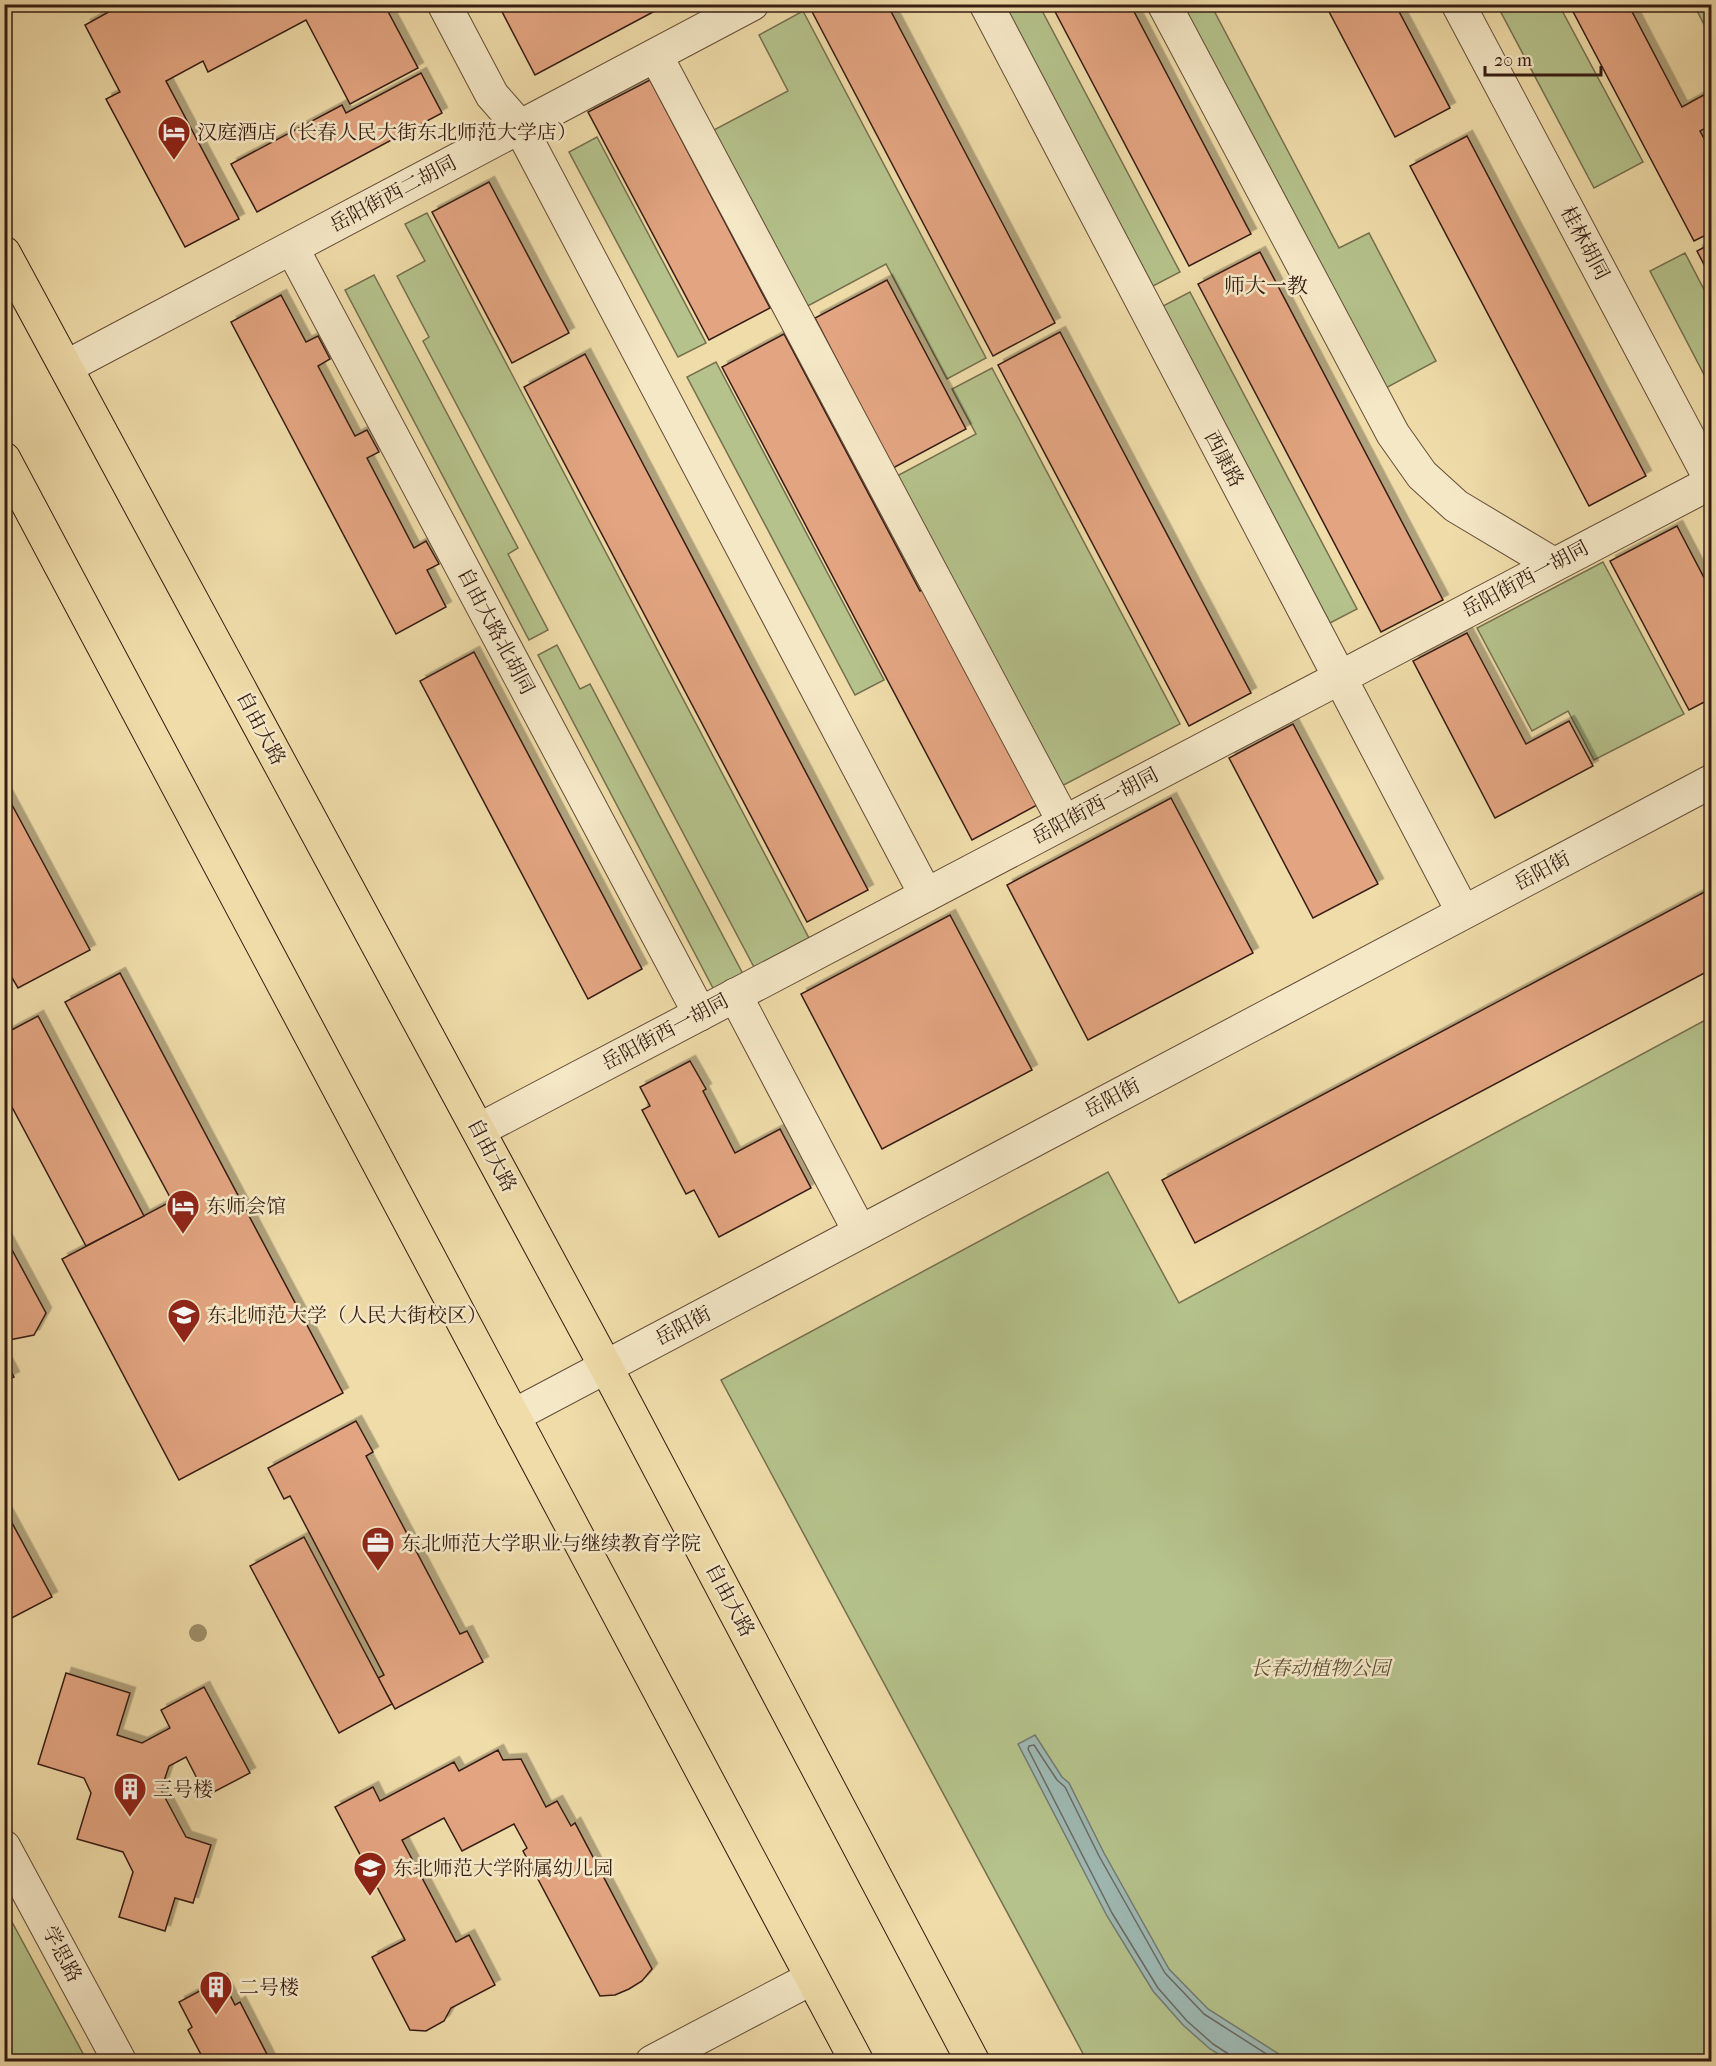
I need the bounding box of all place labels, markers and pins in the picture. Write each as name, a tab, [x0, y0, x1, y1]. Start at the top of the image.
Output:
hotel icon: 汉庭酒店（长春人民大街东北师范大学店）	[156, 114, 192, 161]
place label: 汉庭酒店（长春人民大街东北师范大学店）	[197, 121, 577, 144]
hotel icon: 东师会馆	[165, 1188, 201, 1235]
place label: 东师会馆	[206, 1195, 286, 1218]
school or university icon: 东北师范大学（人民大街校区）	[166, 1297, 202, 1344]
place label: 东北师范大学（人民大街校区）	[207, 1304, 487, 1327]
office icon: 东北师范大学职业与继续教育学院	[360, 1525, 396, 1572]
place label: 东北师范大学职业与继续教育学院	[401, 1532, 701, 1555]
building icon: 三号楼	[112, 1771, 148, 1818]
place label: 三号楼	[153, 1778, 213, 1801]
school or university icon: 东北师范大学附属幼儿园	[352, 1850, 388, 1897]
place label: 东北师范大学附属幼儿园	[393, 1857, 613, 1880]
building icon: 二号楼	[198, 1969, 234, 2016]
place label: 二号楼	[239, 1976, 299, 1999]

